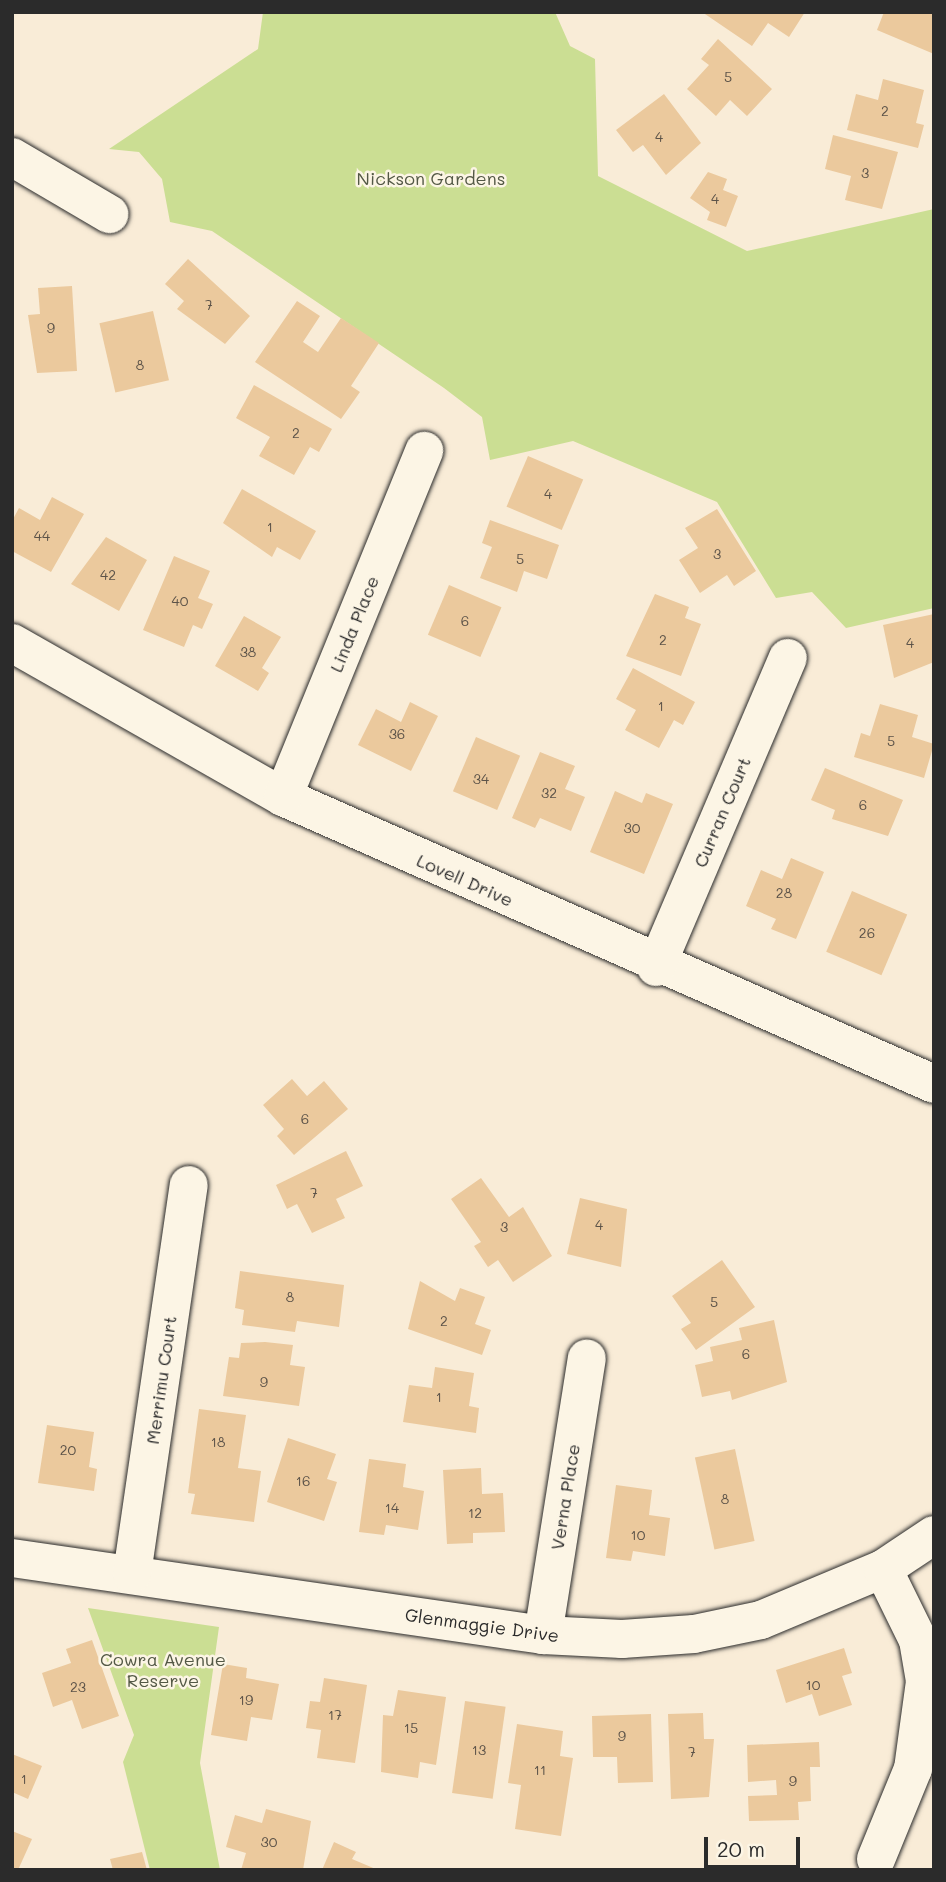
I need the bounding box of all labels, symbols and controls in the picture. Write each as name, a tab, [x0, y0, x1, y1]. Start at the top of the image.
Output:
house number: 5	[724, 69, 732, 85]
house number: 2	[881, 103, 889, 119]
house number: 4	[655, 129, 663, 145]
house number: 3	[861, 165, 869, 181]
park label: Nickson Gardens	[357, 167, 505, 189]
house number: 4	[711, 191, 719, 207]
house number: 7	[205, 297, 213, 313]
house number: 9	[47, 320, 55, 336]
house number: 8	[136, 357, 144, 373]
house number: 2	[292, 425, 300, 441]
house number: 4	[544, 486, 552, 502]
house number: 1	[267, 519, 273, 535]
house number: 44	[34, 528, 50, 544]
house number: 3	[713, 546, 721, 562]
house number: 5	[516, 551, 524, 567]
house number: 42	[100, 567, 116, 583]
street label: Linda Place	[325, 573, 383, 675]
house number: 40	[172, 593, 188, 609]
house number: 6	[461, 613, 469, 629]
house number: 2	[659, 632, 667, 648]
house number: 4	[906, 635, 914, 651]
house number: 38	[240, 644, 256, 660]
house number: 1	[658, 698, 664, 714]
house number: 36	[389, 726, 405, 742]
house number: 5	[887, 733, 895, 749]
street label: Curran Court	[689, 753, 755, 871]
house number: 34	[473, 771, 489, 787]
house number: 32	[541, 785, 557, 801]
house number: 6	[859, 797, 867, 813]
house number: 30	[624, 820, 640, 836]
street label: Lovell Drive	[413, 849, 517, 911]
house number: 28	[776, 885, 792, 901]
house number: 26	[859, 925, 875, 941]
house number: 6	[301, 1111, 309, 1127]
house number: 7	[310, 1185, 318, 1201]
house number: 4	[595, 1217, 603, 1233]
house number: 3	[500, 1219, 508, 1235]
house number: 8	[286, 1289, 294, 1305]
house number: 5	[710, 1294, 718, 1310]
house number: 2	[440, 1313, 448, 1329]
street label: Merrimu Court	[141, 1314, 181, 1446]
house number: 6	[742, 1346, 750, 1362]
house number: 9	[260, 1374, 268, 1390]
house number: 1	[436, 1389, 442, 1405]
house number: 18	[211, 1434, 225, 1450]
house number: 20	[60, 1442, 76, 1458]
street label: Verna Place	[546, 1442, 584, 1552]
house number: 16	[296, 1473, 310, 1489]
house number: 8	[721, 1491, 729, 1507]
house number: 14	[385, 1500, 399, 1516]
house number: 12	[468, 1505, 482, 1521]
house number: 10	[631, 1527, 645, 1543]
street label: Glenmaggie Drive	[404, 1603, 560, 1647]
park label: Cowra Avenue Reserve	[100, 1649, 226, 1692]
house number: 10	[806, 1677, 820, 1693]
house number: 23	[70, 1679, 86, 1695]
house number: 19	[239, 1692, 253, 1708]
house number: 17	[328, 1707, 342, 1723]
house number: 15	[404, 1720, 418, 1736]
house number: 9	[618, 1728, 626, 1744]
house number: 13	[472, 1742, 486, 1758]
house number: 7	[688, 1744, 696, 1760]
house number: 11	[534, 1762, 546, 1778]
house number: 1	[21, 1771, 27, 1787]
house number: 9	[789, 1773, 797, 1789]
scale bar	[708, 1822, 804, 1866]
house number: 30	[261, 1834, 277, 1850]
text: 20 m	[717, 1835, 765, 1862]

